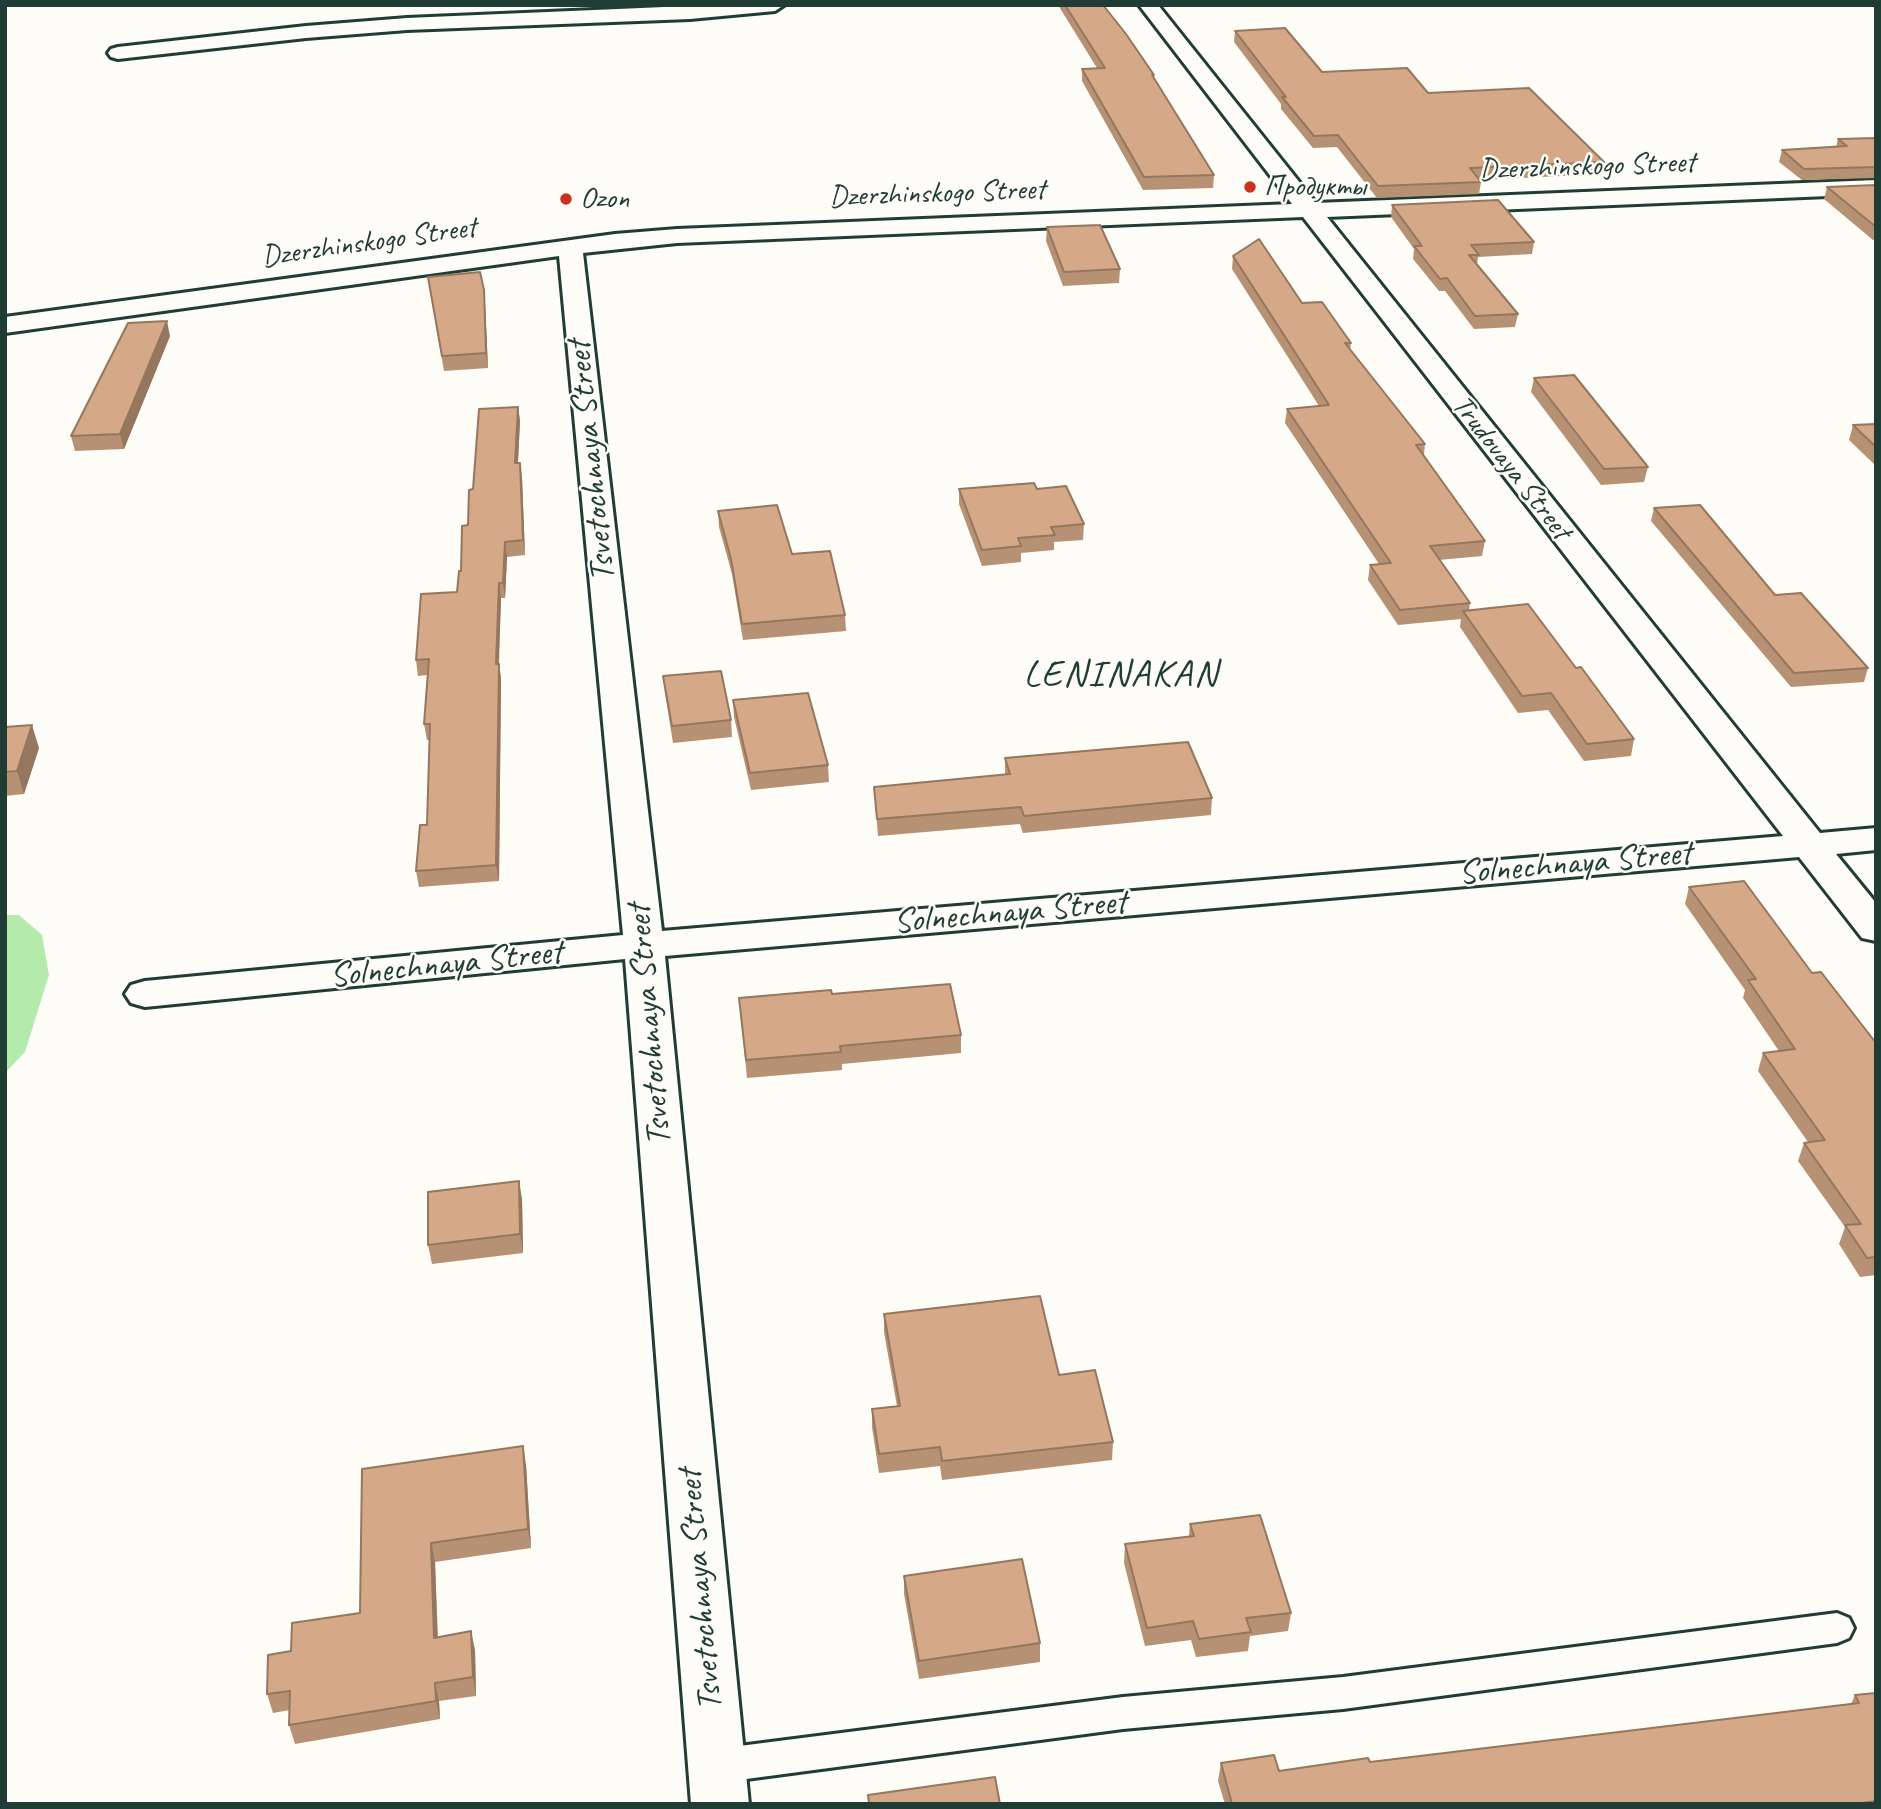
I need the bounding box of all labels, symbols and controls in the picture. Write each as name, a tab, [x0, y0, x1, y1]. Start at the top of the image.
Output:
street label: Dzerzhinskogo Street	[1478, 145, 1696, 189]
place label: Продукты	[1264, 169, 1366, 205]
street label: Dzerzhinskogo Street	[828, 172, 1046, 216]
marker: Продукты	[1242, 179, 1258, 195]
place label: Ozon	[580, 181, 629, 217]
marker: Ozon	[558, 191, 574, 207]
street label: Dzerzhinskogo Street	[259, 210, 479, 276]
street label: Tsvetochnaya Street	[558, 338, 626, 584]
street label: Trudovaya Street	[1443, 389, 1579, 547]
district label: LENINAKAN	[1028, 652, 1214, 698]
street label: Solnechnaya Street	[1457, 833, 1693, 895]
street label: Solnechnaya Street	[892, 882, 1128, 944]
street label: Tsvetochnaya Street	[619, 903, 681, 1147]
street label: Solnechnaya Street	[328, 932, 564, 998]
street label: Tsvetochnaya Street	[670, 1468, 732, 1712]

